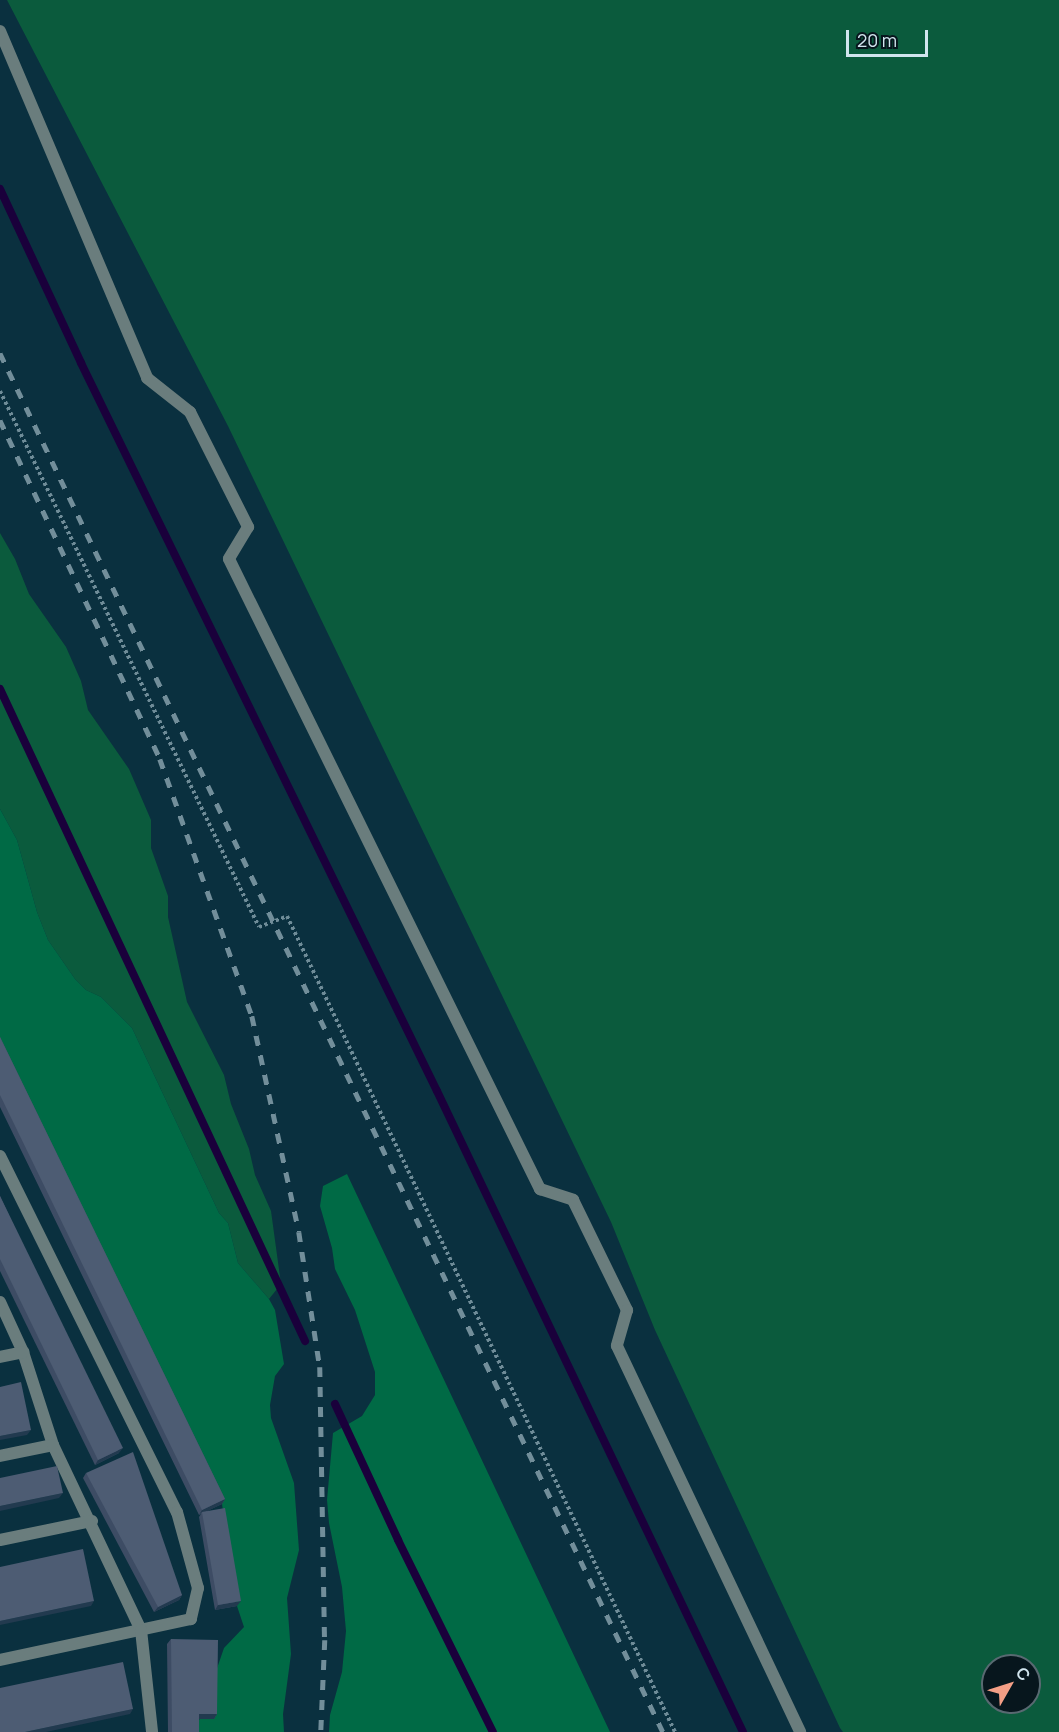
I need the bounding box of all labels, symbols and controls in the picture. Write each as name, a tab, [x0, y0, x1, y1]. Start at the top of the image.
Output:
scale bar	[849, 18, 932, 56]
text: 20 m	[857, 28, 897, 52]
north arrow	[981, 1654, 1041, 1714]
text: С	[1011, 1662, 1036, 1685]

